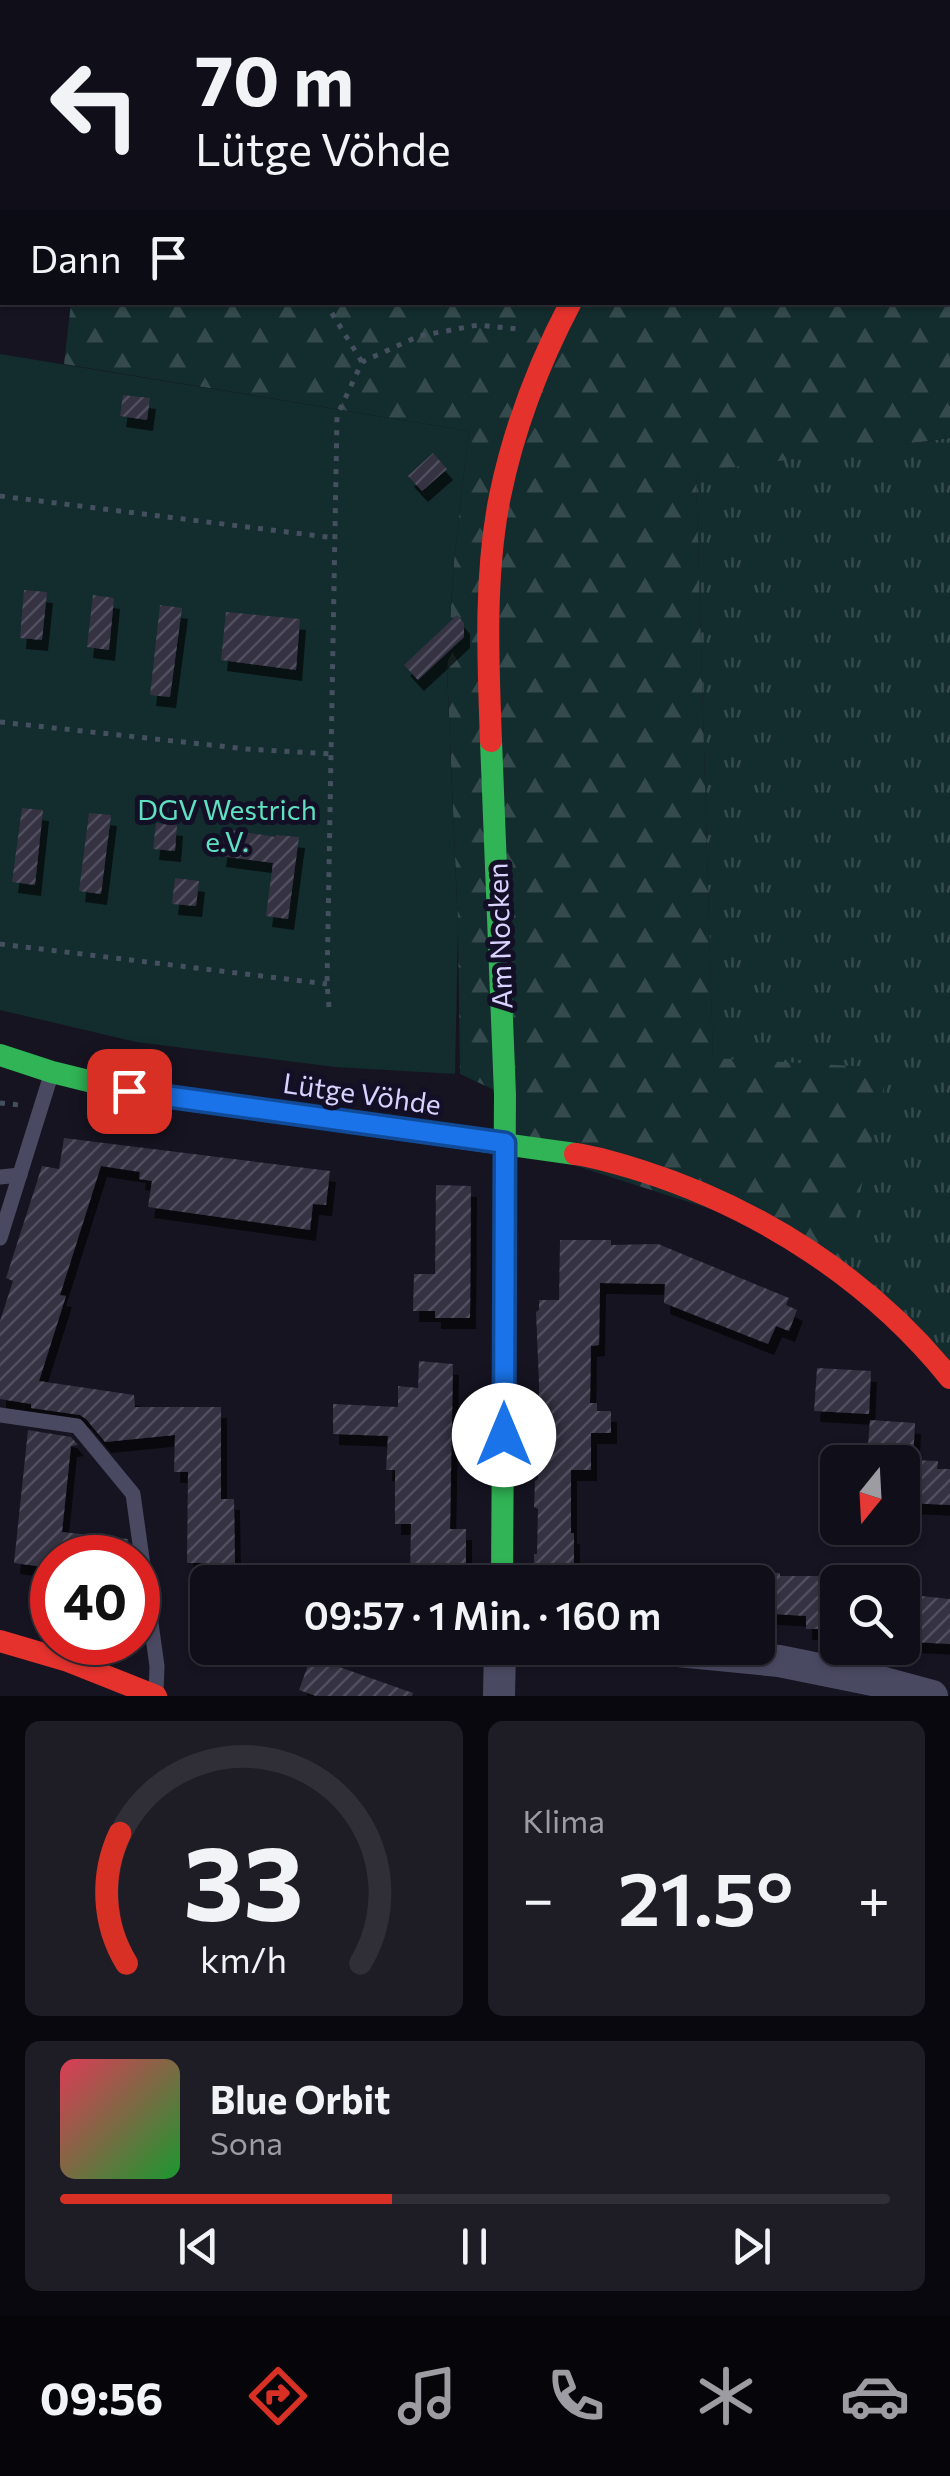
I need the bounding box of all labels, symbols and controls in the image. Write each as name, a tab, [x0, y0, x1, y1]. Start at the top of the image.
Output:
text: 70 m	[195, 35, 354, 120]
icon: left	[30, 40, 160, 170]
text: Lütge Vöhde	[195, 120, 451, 175]
icon: arrive	[141, 230, 196, 285]
text: Dann	[30, 234, 121, 281]
park label: DGV Westrich e.V.	[137, 792, 317, 858]
street label: Am Nocken	[479, 862, 519, 1010]
pin	[87, 1049, 172, 1134]
icon: arrive	[102, 1064, 157, 1119]
street label: Lütge Vöhde	[281, 1065, 443, 1121]
position arrow	[452, 1383, 556, 1487]
north arrow	[820, 1445, 920, 1545]
map controls	[820, 1445, 920, 1665]
speed limit sign: 40	[30, 1535, 160, 1665]
button: search	[820, 1565, 920, 1665]
text: 09:57 · 1 Min. · 160 m	[304, 1591, 661, 1638]
text: Klima	[523, 1800, 605, 1840]
text: 33	[183, 1815, 304, 1942]
text: 21.5°	[618, 1850, 793, 1941]
text: −	[523, 1863, 554, 1930]
text: +	[858, 1863, 890, 1930]
text: km/h	[200, 1937, 287, 1980]
text: Blue Orbit	[210, 2075, 390, 2122]
text: Sona	[210, 2122, 283, 2162]
icon: previous	[171, 2219, 226, 2274]
icon: pause	[447, 2219, 502, 2274]
icon: next	[724, 2219, 779, 2274]
icon: directions	[243, 2361, 313, 2431]
icon: music	[392, 2361, 462, 2431]
icon: phone	[541, 2361, 611, 2431]
icon: climate	[691, 2361, 761, 2431]
icon: car	[840, 2361, 910, 2431]
text: 09:56	[40, 2369, 163, 2424]

